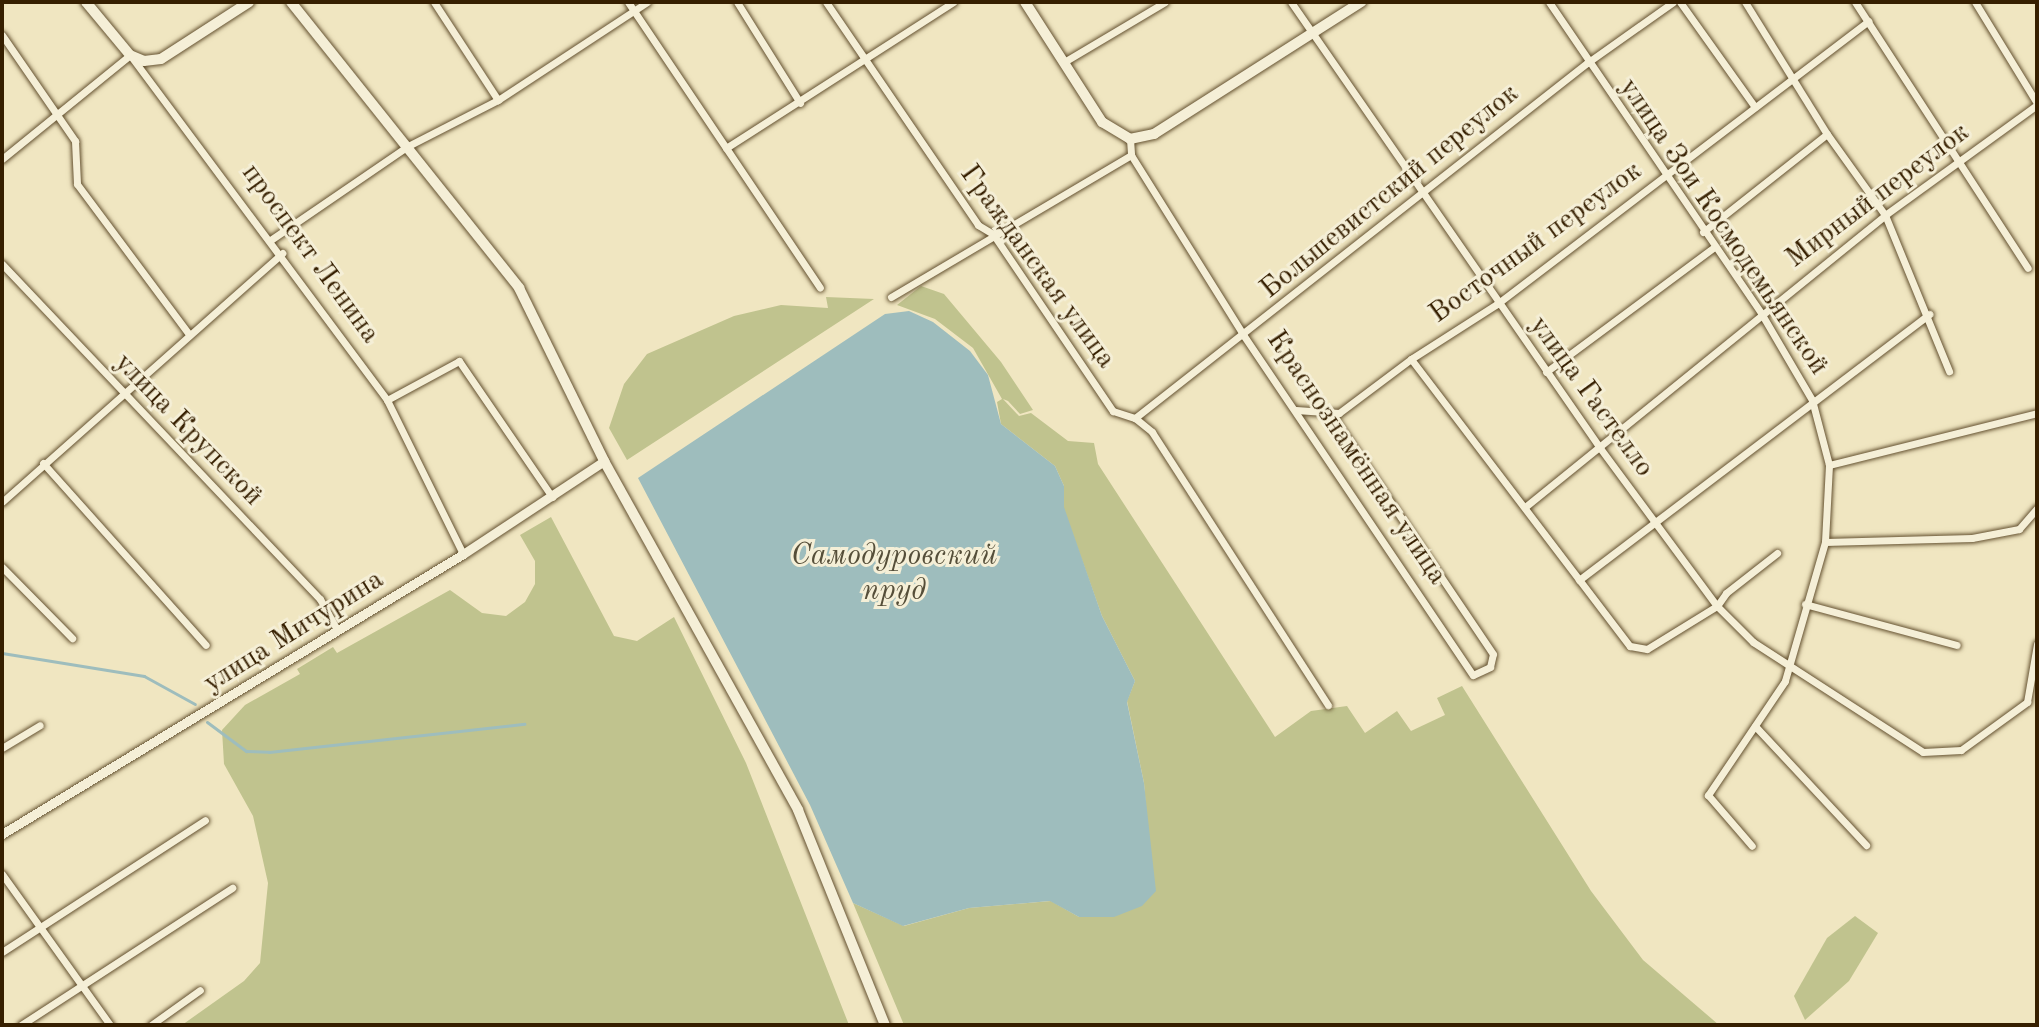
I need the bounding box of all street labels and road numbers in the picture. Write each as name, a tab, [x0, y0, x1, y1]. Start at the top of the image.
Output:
street label: улица Зои Космодемьянской	[1611, 72, 1835, 382]
street label: Большевистский переулок	[1254, 77, 1526, 307]
street label: Мирный переулок	[1780, 116, 1976, 276]
street label: Восточный переулок	[1423, 155, 1649, 331]
street label: проспект Ленина	[234, 158, 386, 350]
street label: Гражданская улица	[952, 159, 1122, 375]
street label: улица Гастелло	[1521, 310, 1661, 484]
street label: Краснознамённая улица	[1258, 325, 1454, 591]
street label: улица Крупской	[107, 347, 269, 513]
street label: улица Мичурина	[198, 563, 390, 701]

